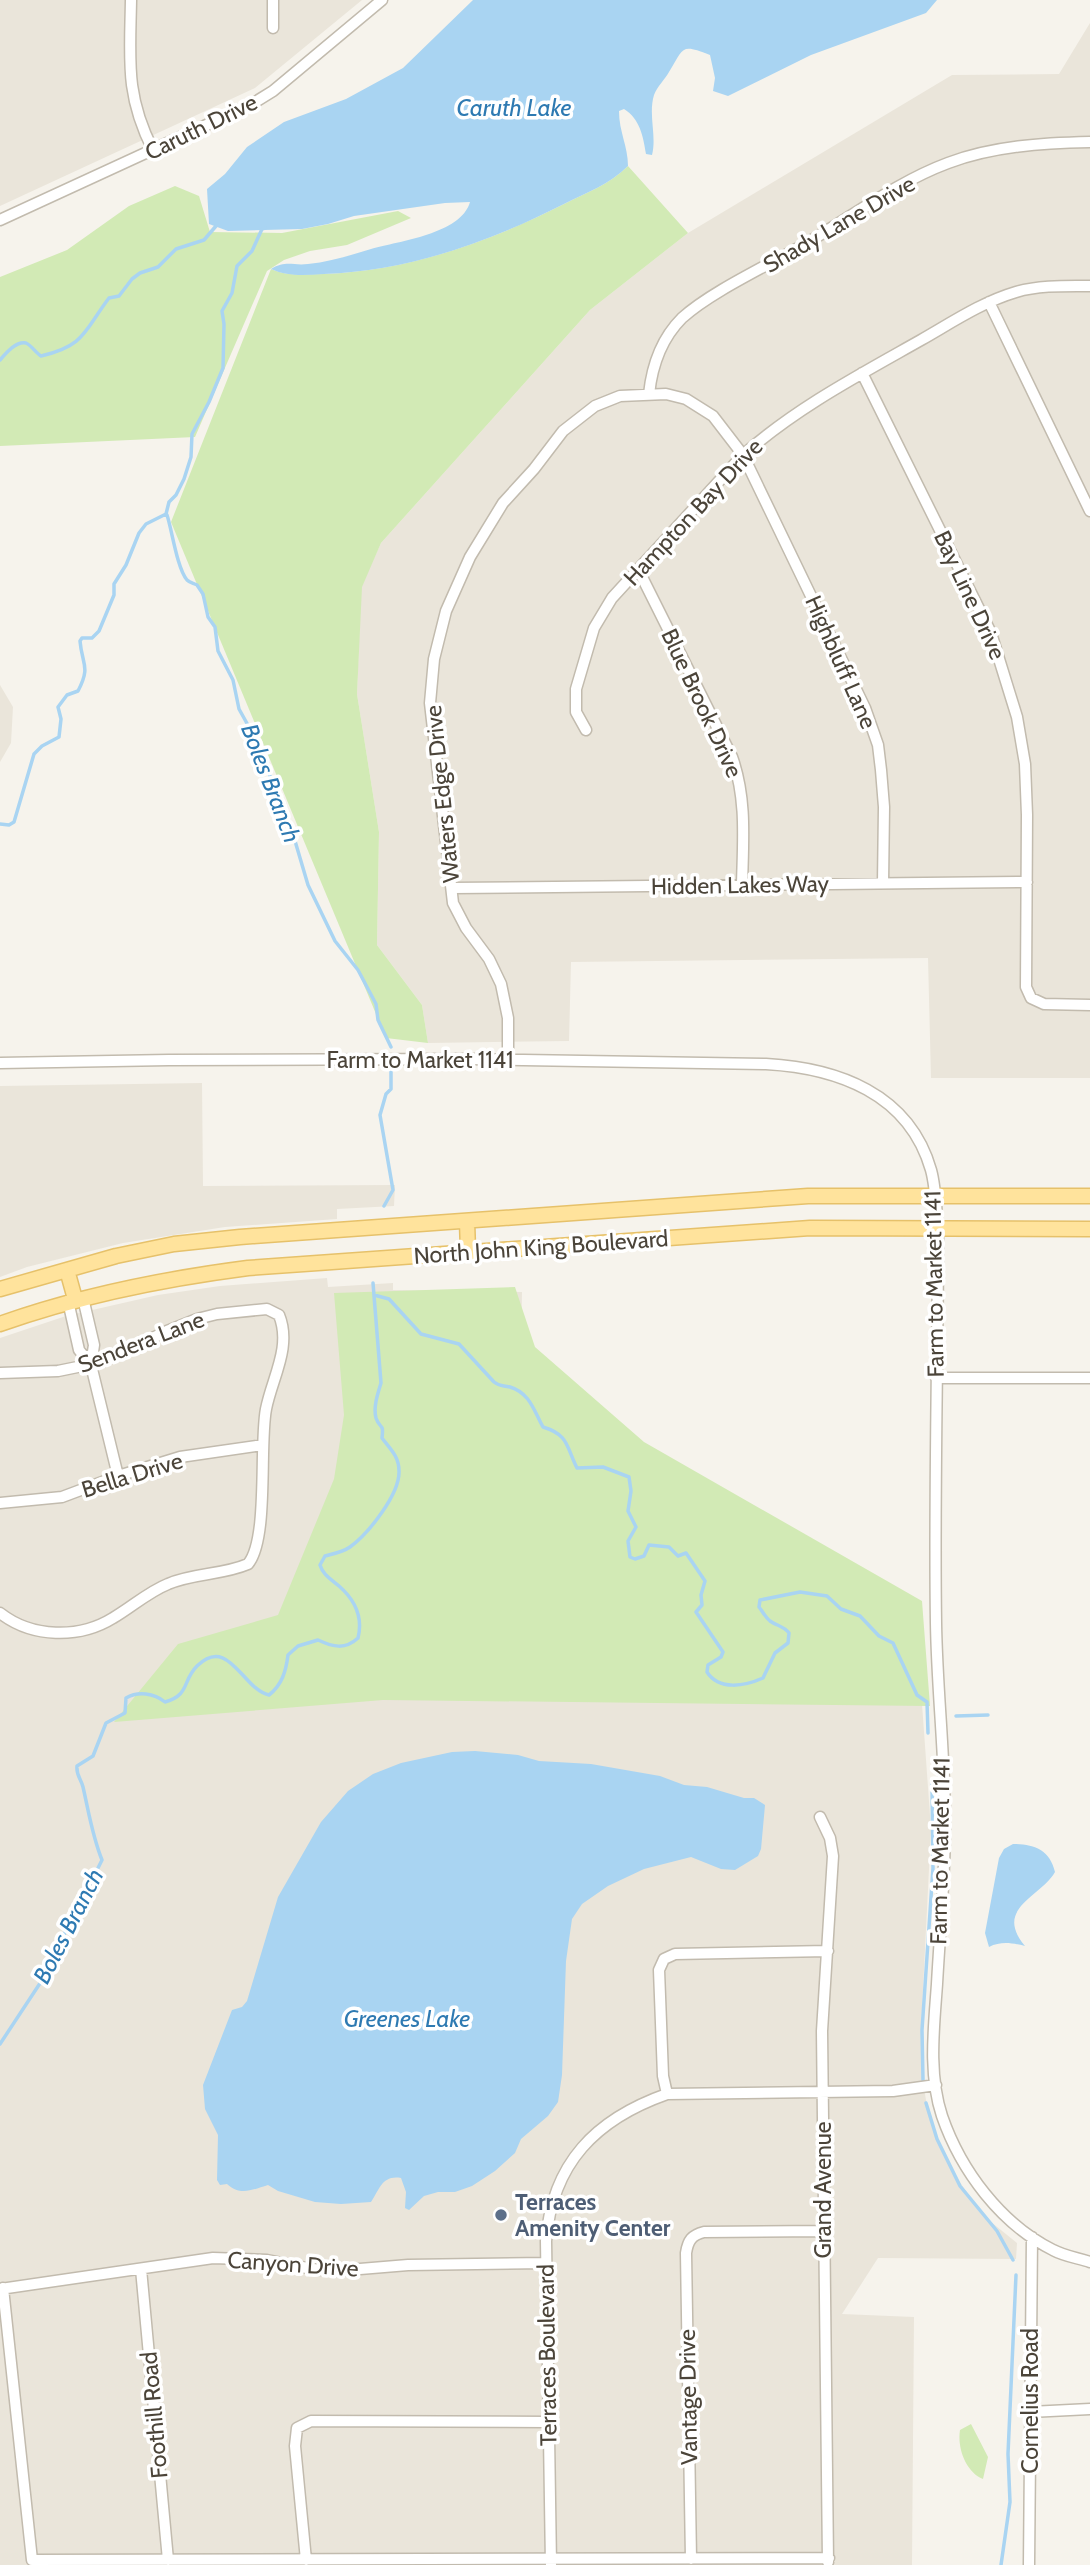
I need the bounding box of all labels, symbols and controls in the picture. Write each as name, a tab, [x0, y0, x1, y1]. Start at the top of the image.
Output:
street label: Caruth Drive	[140, 88, 262, 166]
water label: Caruth Lake	[456, 93, 572, 122]
street label: Shady Lane Drive	[758, 169, 920, 279]
street label: Hampton Bay Drive	[618, 432, 768, 591]
street label: Bay Line Drive	[928, 526, 1012, 664]
street label: Highbluff Lane	[799, 591, 883, 733]
street label: Blue Brook Drive	[655, 624, 749, 782]
street label: Waters Edge Drive	[419, 704, 465, 884]
water label: Boles Branch	[235, 720, 307, 846]
street label: Hidden Lakes Way	[651, 869, 830, 901]
street label: Farm to Market 1141	[327, 1046, 514, 1074]
street label: Farm to Market 1141	[918, 1190, 950, 1378]
street label: North John King Boulevard	[413, 1224, 669, 1270]
street label: Sendera Lane	[74, 1305, 208, 1379]
street label: Bella Drive	[78, 1446, 186, 1504]
street label: Farm to Market 1141	[924, 1757, 956, 1945]
water label: Boles Branch	[27, 1864, 109, 1988]
water label: Greenes Lake	[344, 2004, 470, 2033]
street label: Grand Avenue	[809, 2121, 837, 2259]
place label: Terraces Amenity Center	[515, 2188, 671, 2242]
marker: Terraces Amenity Center	[493, 2207, 509, 2223]
street label: Canyon Drive	[226, 2245, 360, 2283]
street label: Terraces Boulevard	[531, 2264, 563, 2446]
street label: Cornelius Road	[1016, 2328, 1044, 2474]
street label: Vantage Drive	[673, 2329, 703, 2465]
street label: Foothill Road	[135, 2350, 173, 2480]

